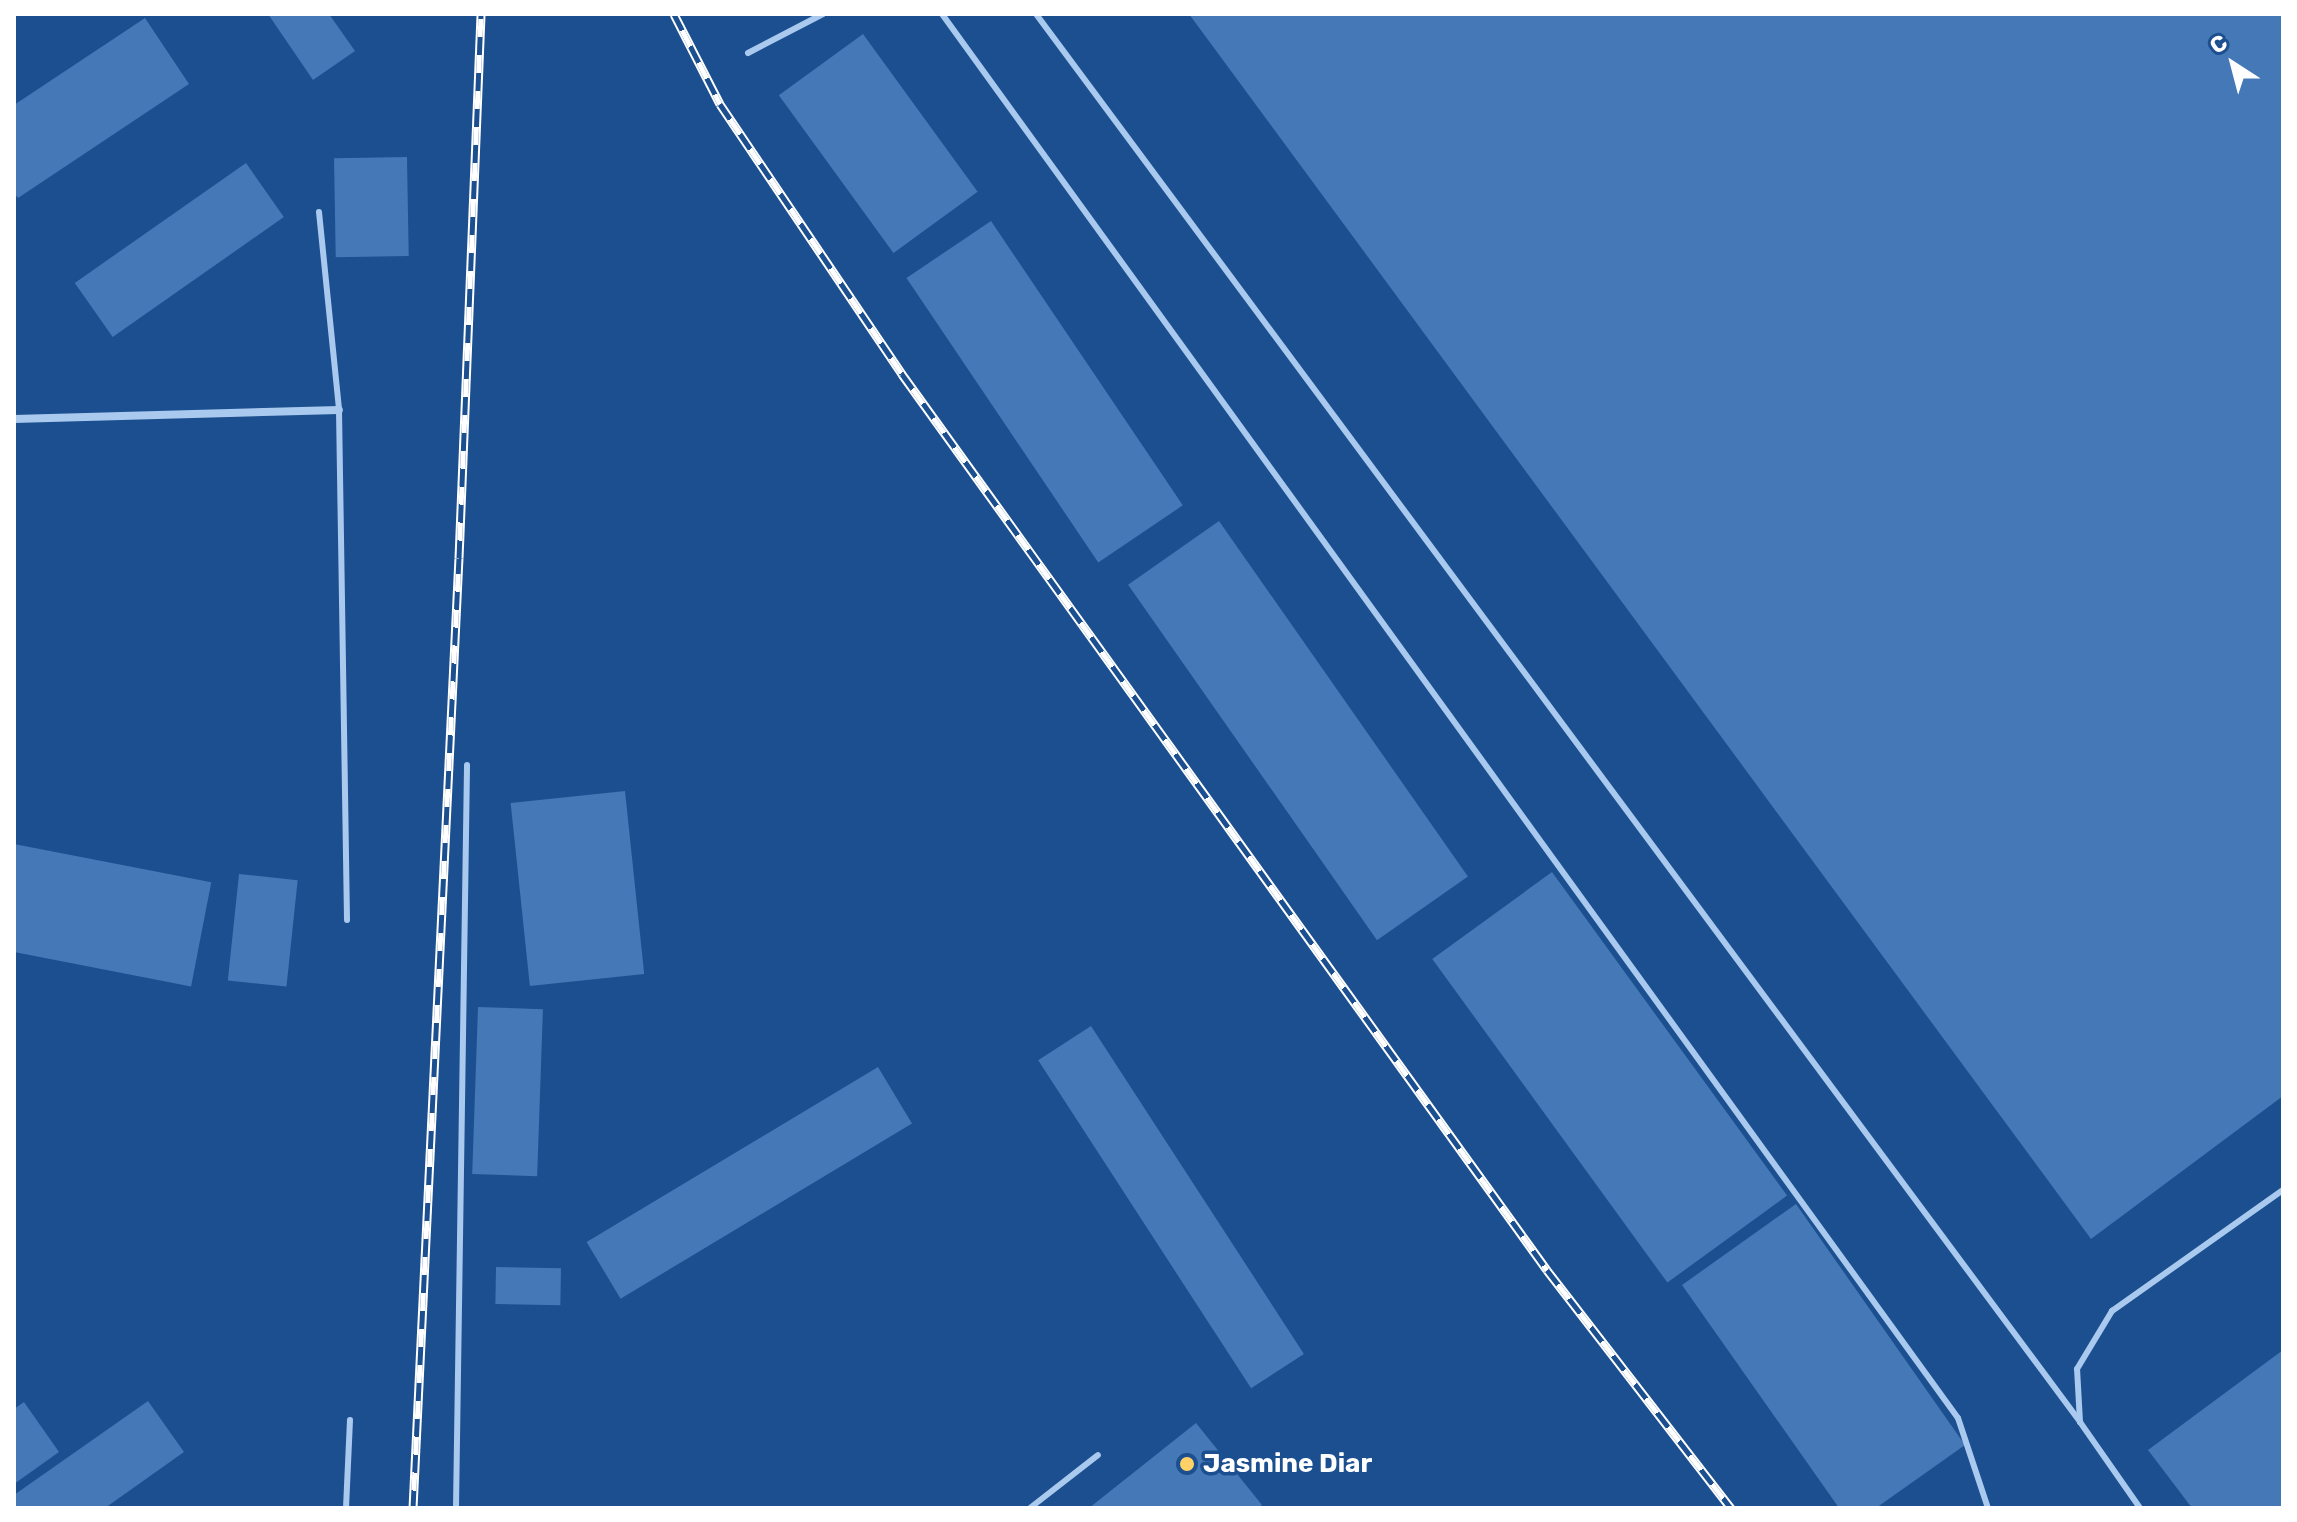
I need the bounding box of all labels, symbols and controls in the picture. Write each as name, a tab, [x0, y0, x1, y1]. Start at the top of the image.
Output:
north arrow	[2193, 24, 2273, 104]
text: С	[2204, 29, 2233, 60]
place label: Jasmine Diar	[1203, 1448, 1372, 1480]
marker: Jasmine Diar	[1178, 1455, 1196, 1473]

